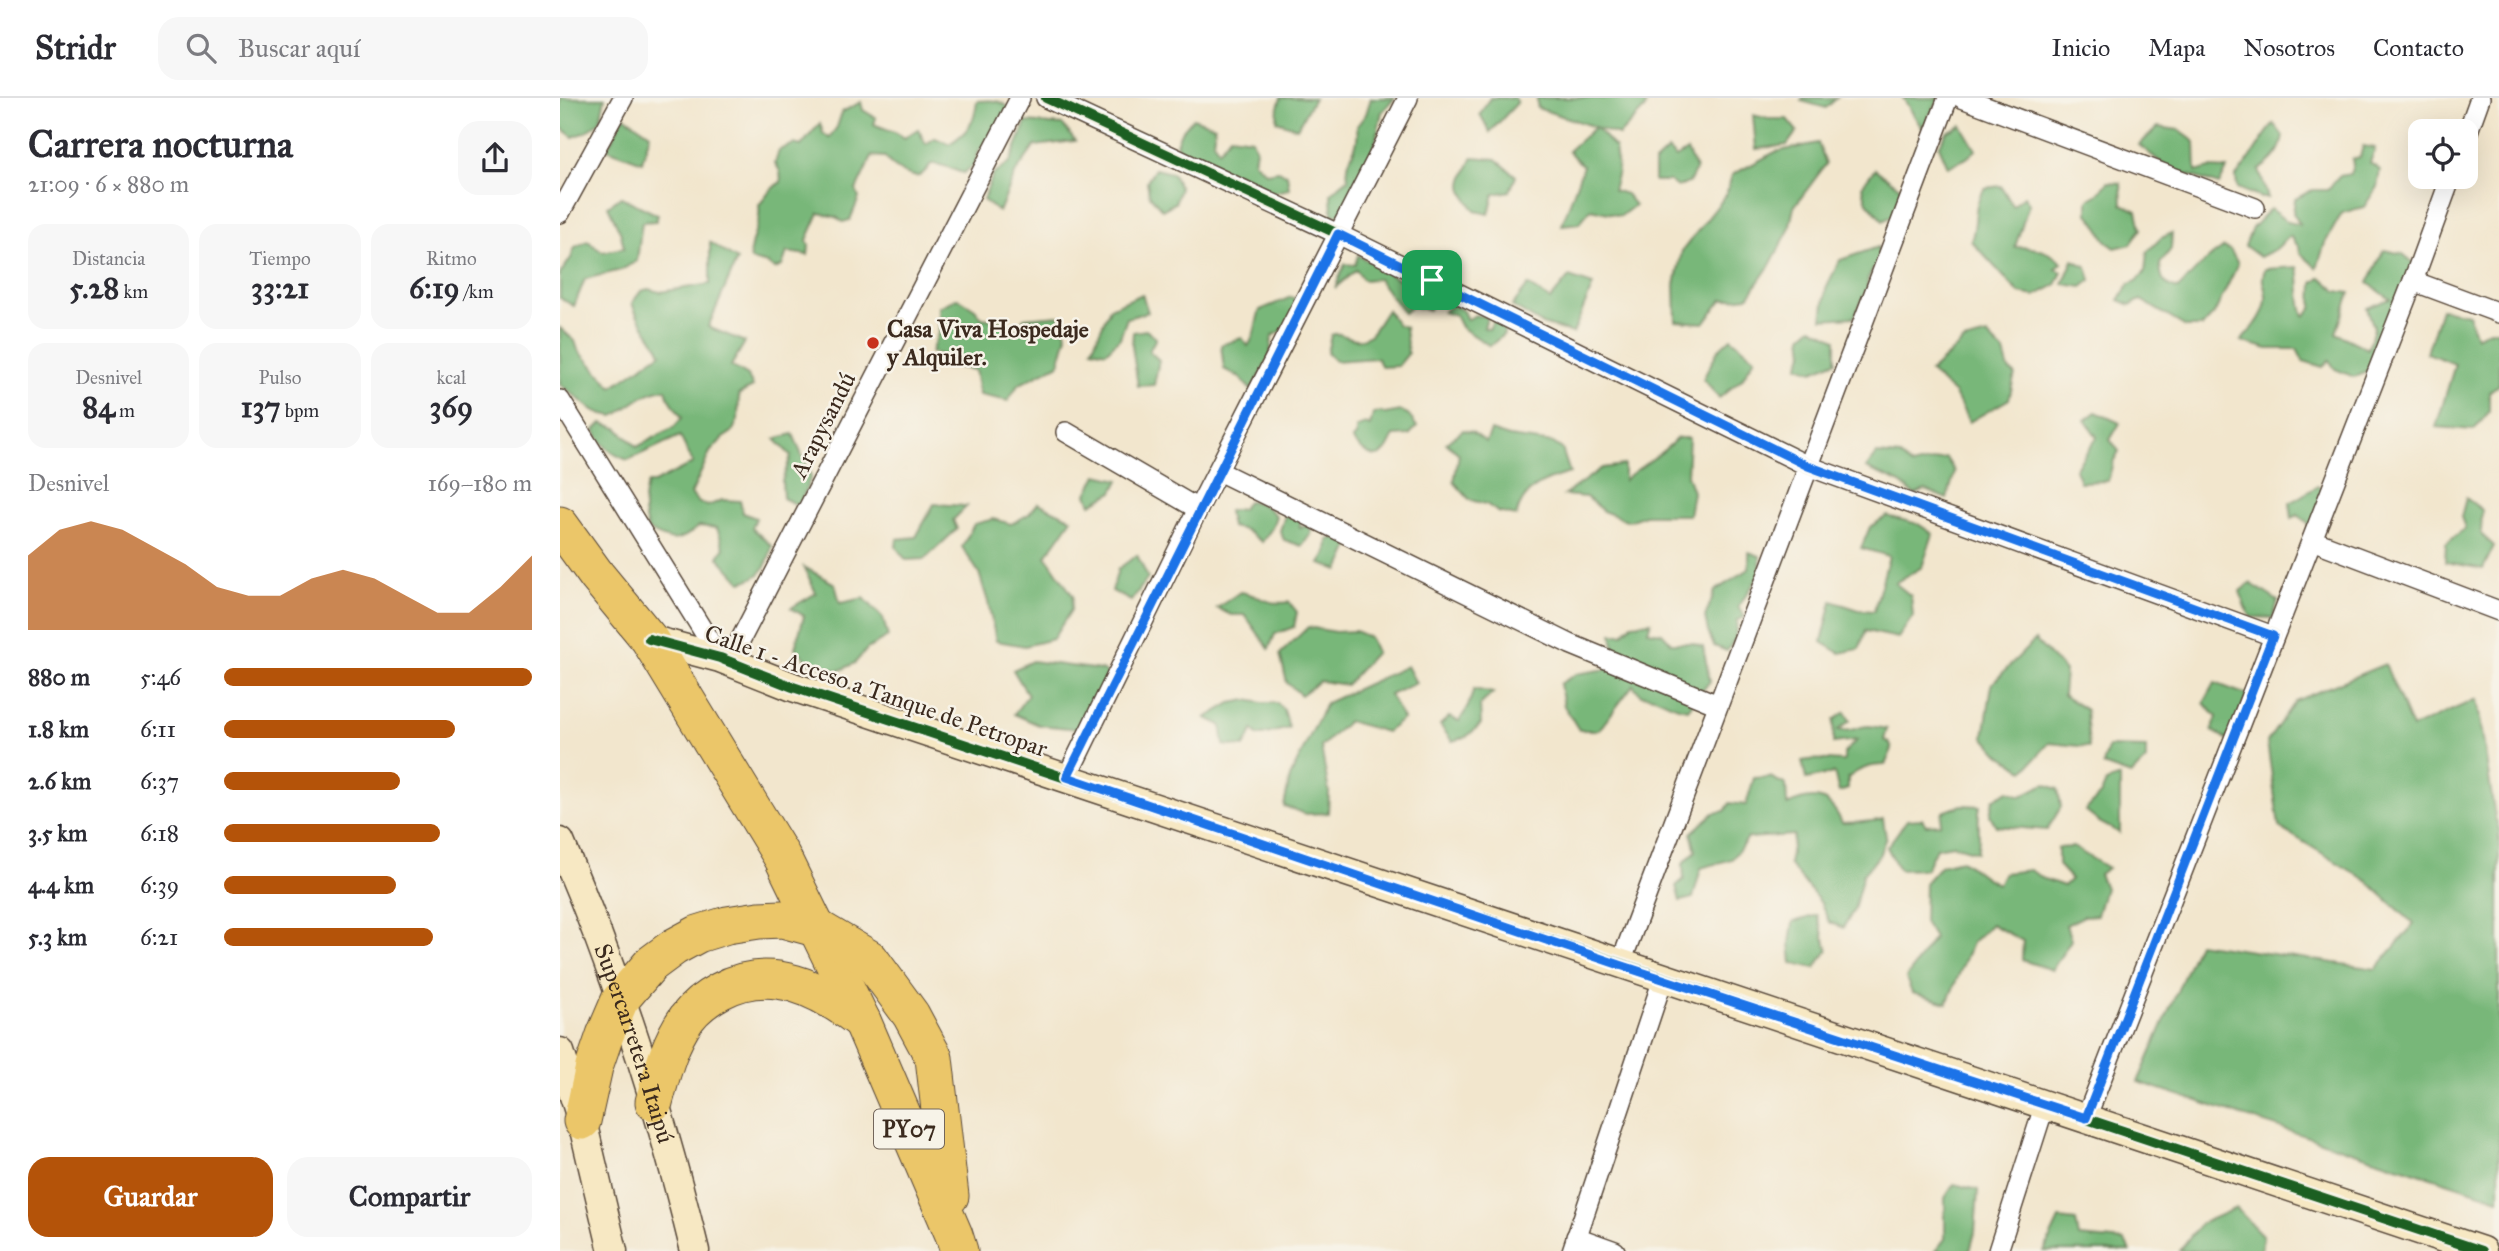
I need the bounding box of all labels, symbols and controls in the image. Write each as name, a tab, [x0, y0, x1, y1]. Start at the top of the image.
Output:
search box	[158, 17, 648, 80]
text: Stridr	[35, 28, 116, 68]
icon: search	[182, 29, 220, 67]
text: Buscar aquí	[238, 32, 360, 64]
text: Inicio	[2052, 33, 2110, 63]
text: Mapa	[2148, 33, 2205, 63]
text: Nosotros	[2243, 33, 2335, 63]
text: Contacto	[2373, 33, 2464, 63]
map controls	[2408, 119, 2478, 189]
button: locate	[2408, 119, 2478, 189]
text: Carrera nocturna	[28, 121, 293, 167]
button: share	[458, 121, 532, 195]
text: 21:09 · 6 × 880 m	[28, 170, 189, 198]
text: Distancia	[72, 247, 145, 270]
text: Tiempo	[249, 247, 311, 270]
text: Ritmo	[426, 247, 477, 270]
pin	[1402, 250, 1462, 310]
icon: arrive	[1413, 261, 1451, 299]
text: 5.28	[69, 270, 119, 306]
text: 33:21	[251, 270, 309, 306]
text: 6:19	[409, 270, 460, 306]
text: km	[119, 280, 148, 303]
text: /km	[460, 280, 494, 303]
place label: Casa Viva Hospedaje y Alquiler.	[886, 314, 1089, 372]
marker: Casa Viva Hospedaje y Alquiler.	[865, 335, 881, 351]
text: Desnivel	[75, 366, 142, 389]
text: Pulso	[259, 366, 301, 389]
text: kcal	[436, 366, 466, 389]
street label: Arapysandú	[783, 367, 863, 484]
text: 84	[82, 389, 115, 425]
text: 137	[241, 389, 281, 425]
text: 369	[430, 389, 473, 425]
text: m	[115, 399, 135, 422]
text: bpm	[281, 399, 319, 422]
text: Desnivel	[28, 469, 109, 497]
text: 169–180 m	[428, 469, 532, 497]
street label: Calle 1 - Acceso a Tanque de Petropar	[701, 618, 1051, 764]
text: 880 m	[28, 663, 90, 691]
text: 5:46	[140, 663, 181, 691]
text: 1.8 km	[28, 715, 89, 743]
text: 6:11	[140, 715, 176, 743]
text: 2.6 km	[28, 767, 91, 795]
text: 6:37	[140, 767, 179, 795]
text: 3.5 km	[28, 819, 87, 847]
text: 6:18	[140, 819, 179, 847]
text: 4.4 km	[28, 871, 94, 899]
text: 6:39	[140, 871, 179, 899]
text: 5.3 km	[28, 923, 87, 951]
text: 6:21	[140, 923, 178, 951]
street label: Supercarretera Itaipú	[587, 940, 681, 1147]
road number: PY07	[874, 1110, 944, 1148]
button: Guardar	[28, 1157, 273, 1237]
button: Compartir	[287, 1157, 532, 1237]

